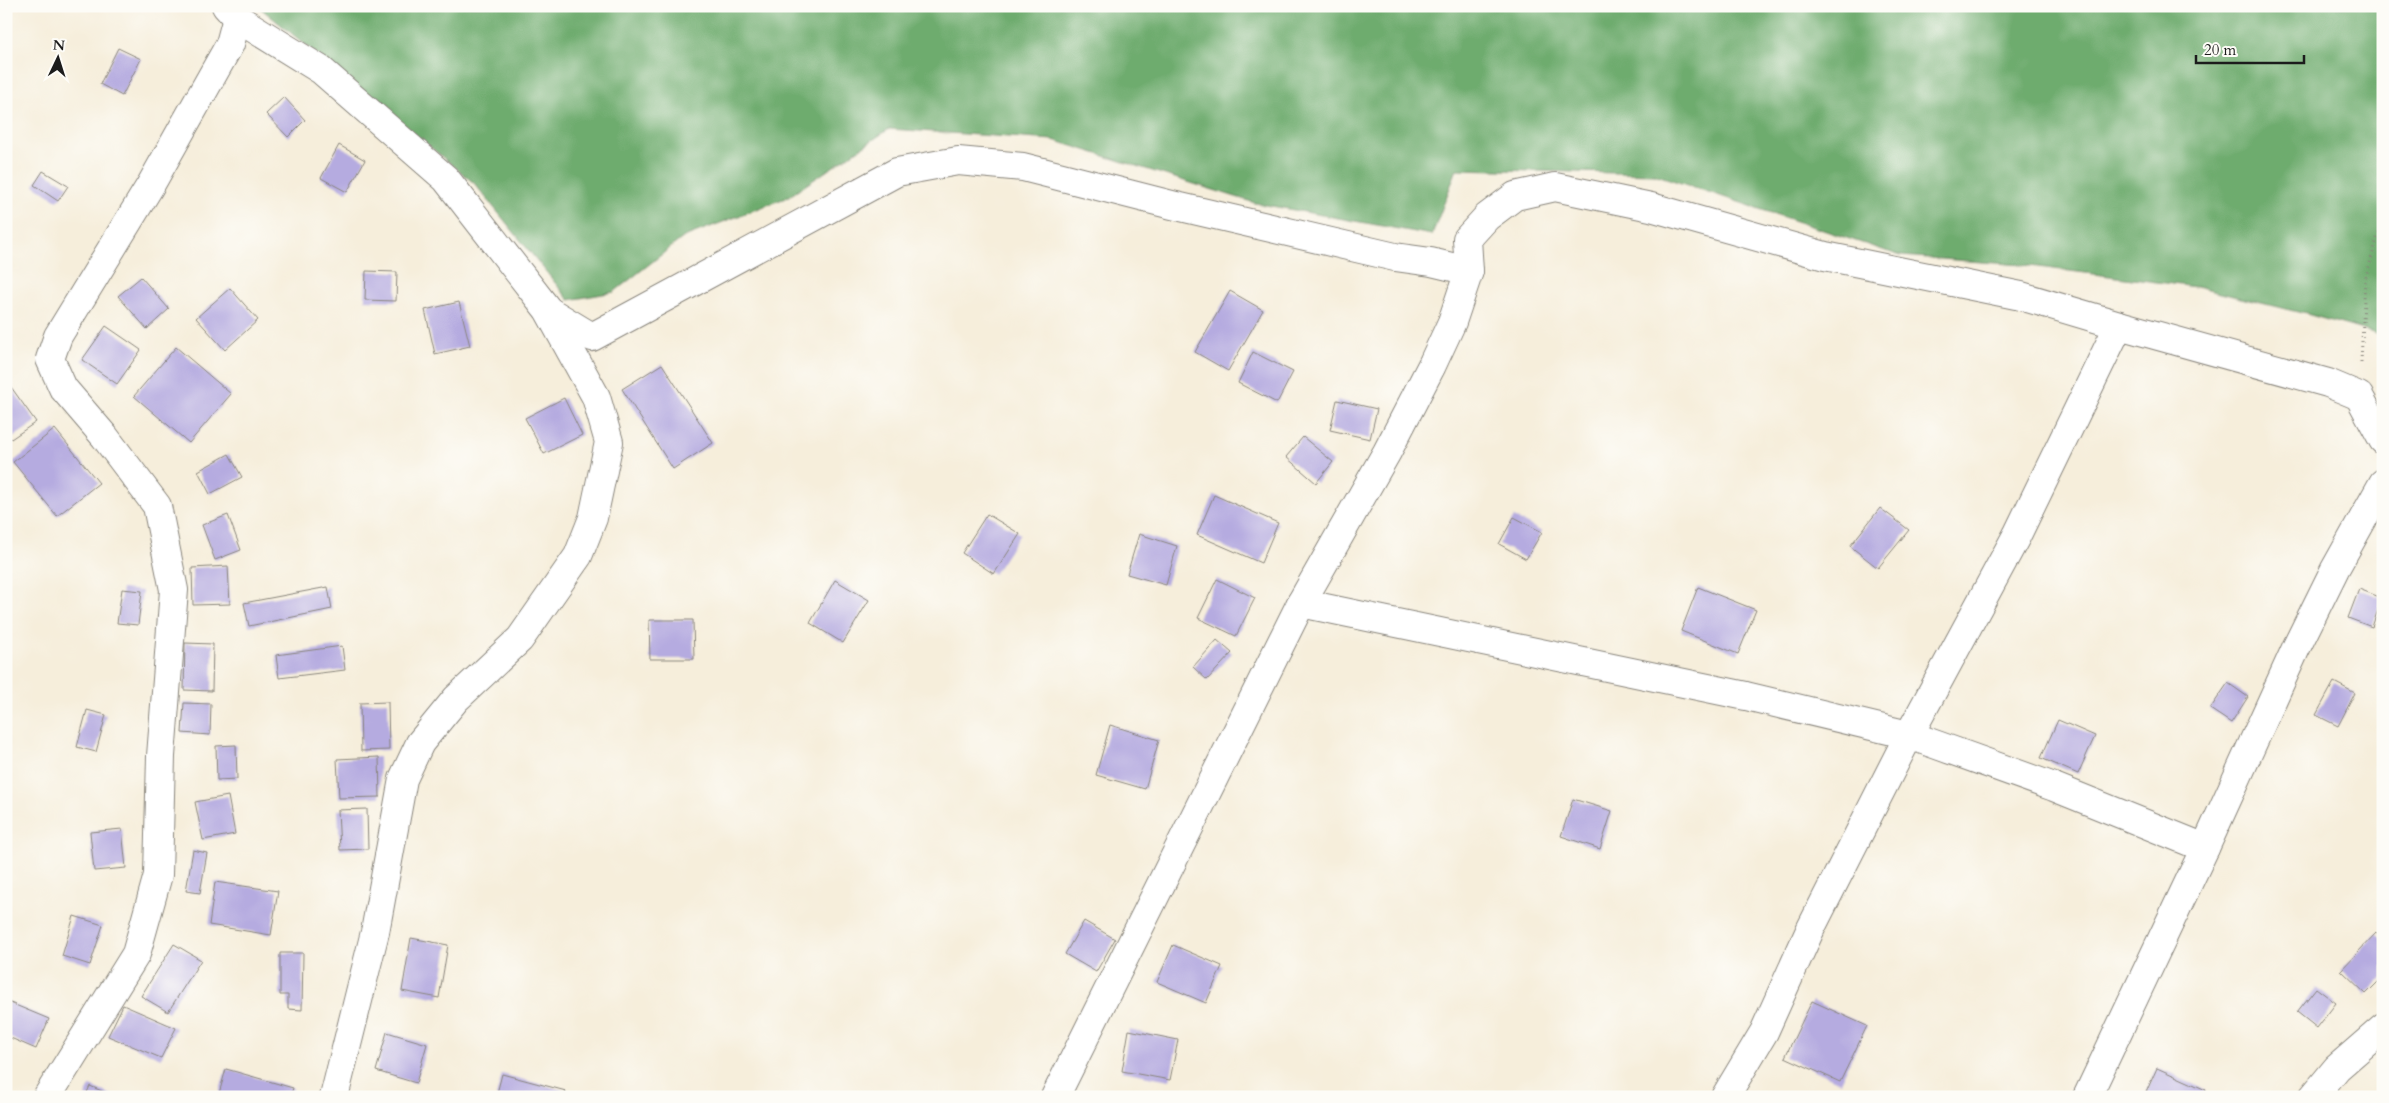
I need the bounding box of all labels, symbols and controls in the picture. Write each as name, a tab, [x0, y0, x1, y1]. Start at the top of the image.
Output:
north arrow	[32, 32, 82, 82]
scale bar	[2196, 32, 2304, 64]
text: N	[52, 36, 66, 55]
text: 20 m	[2204, 40, 2236, 60]

